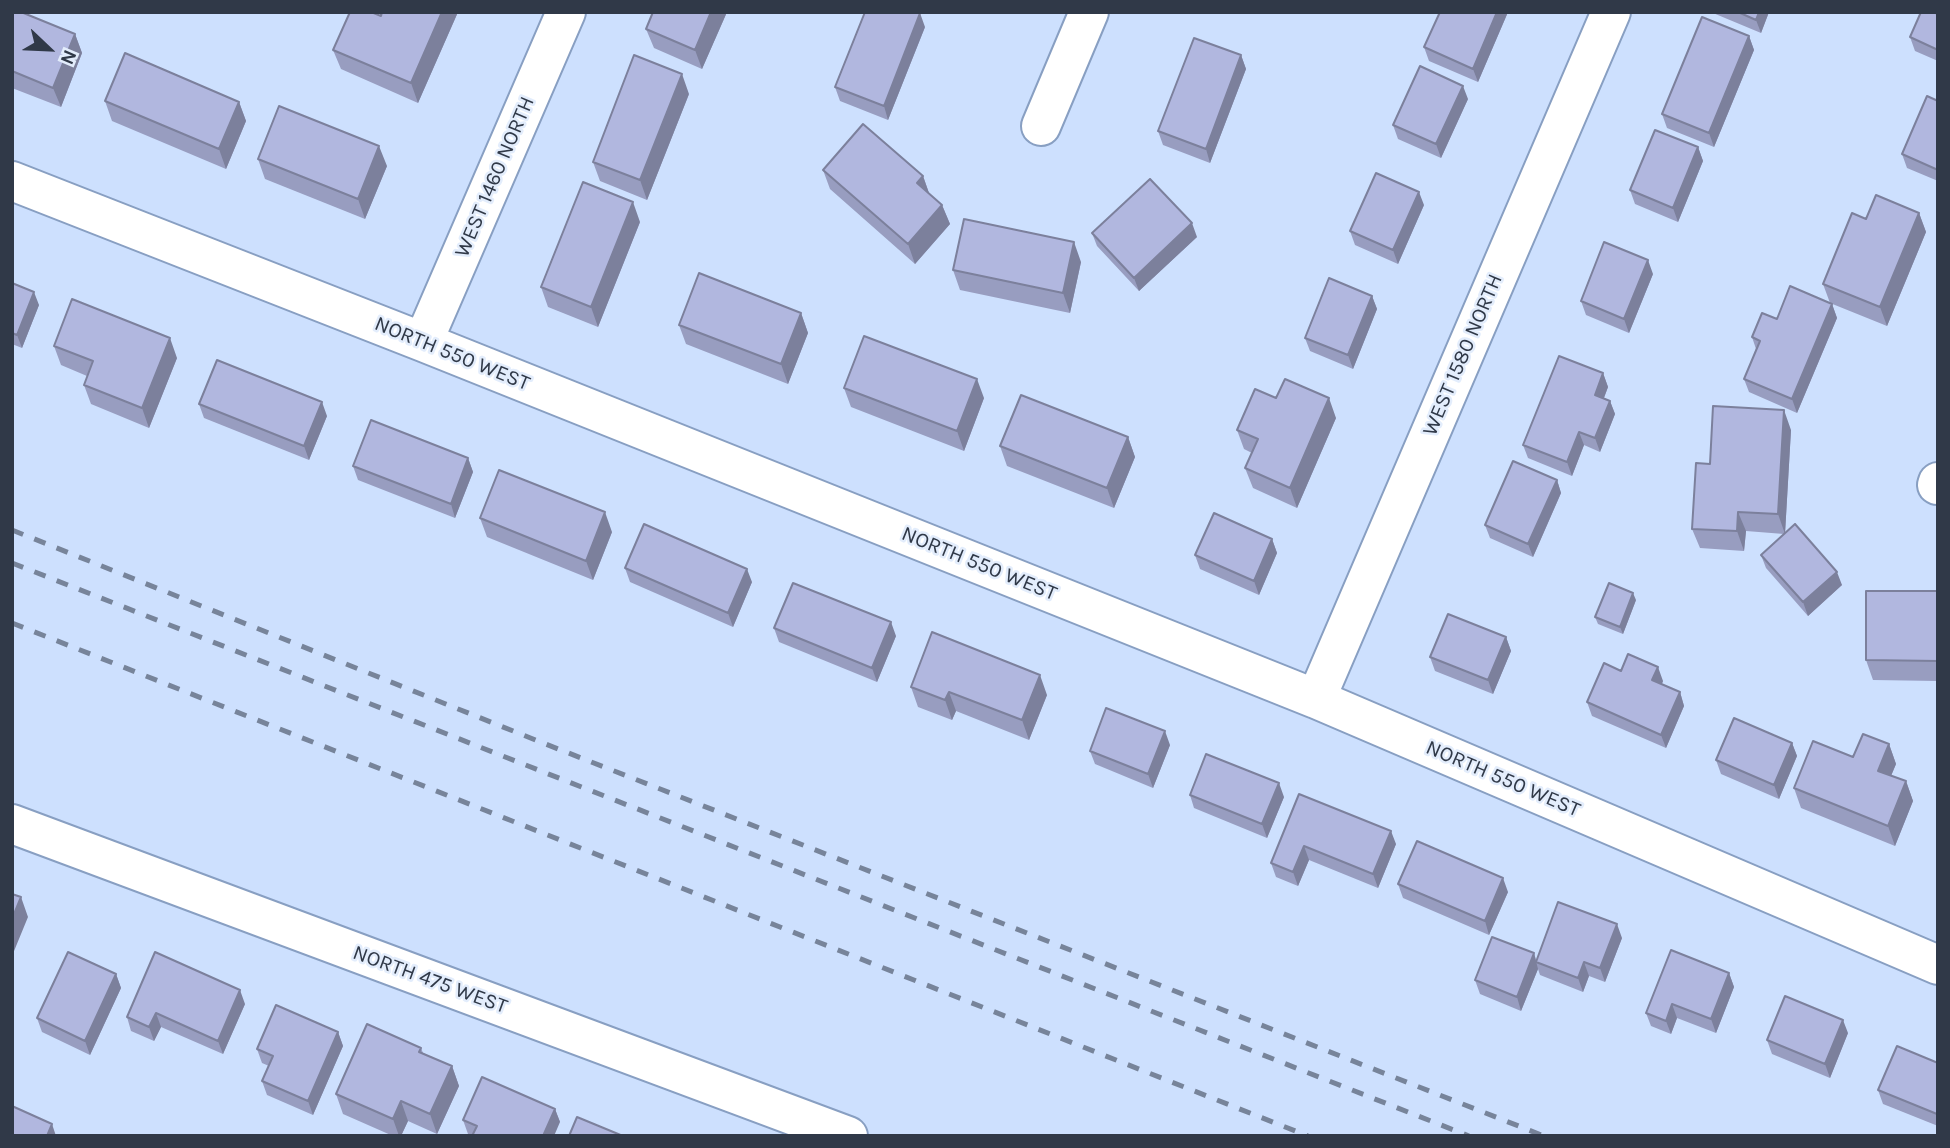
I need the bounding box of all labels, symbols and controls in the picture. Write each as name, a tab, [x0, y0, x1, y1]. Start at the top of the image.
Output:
north arrow	[14, 14, 84, 84]
text: N	[56, 47, 81, 68]
street label: WEST 1460 NORTH	[450, 93, 540, 261]
street label: WEST 1580 NORTH	[1418, 270, 1508, 440]
street label: NORTH 550 WEST	[371, 311, 533, 397]
street label: NORTH 550 WEST	[898, 521, 1060, 607]
street label: NORTH 550 WEST	[1422, 735, 1584, 823]
street label: NORTH 475 WEST	[349, 940, 511, 1020]

